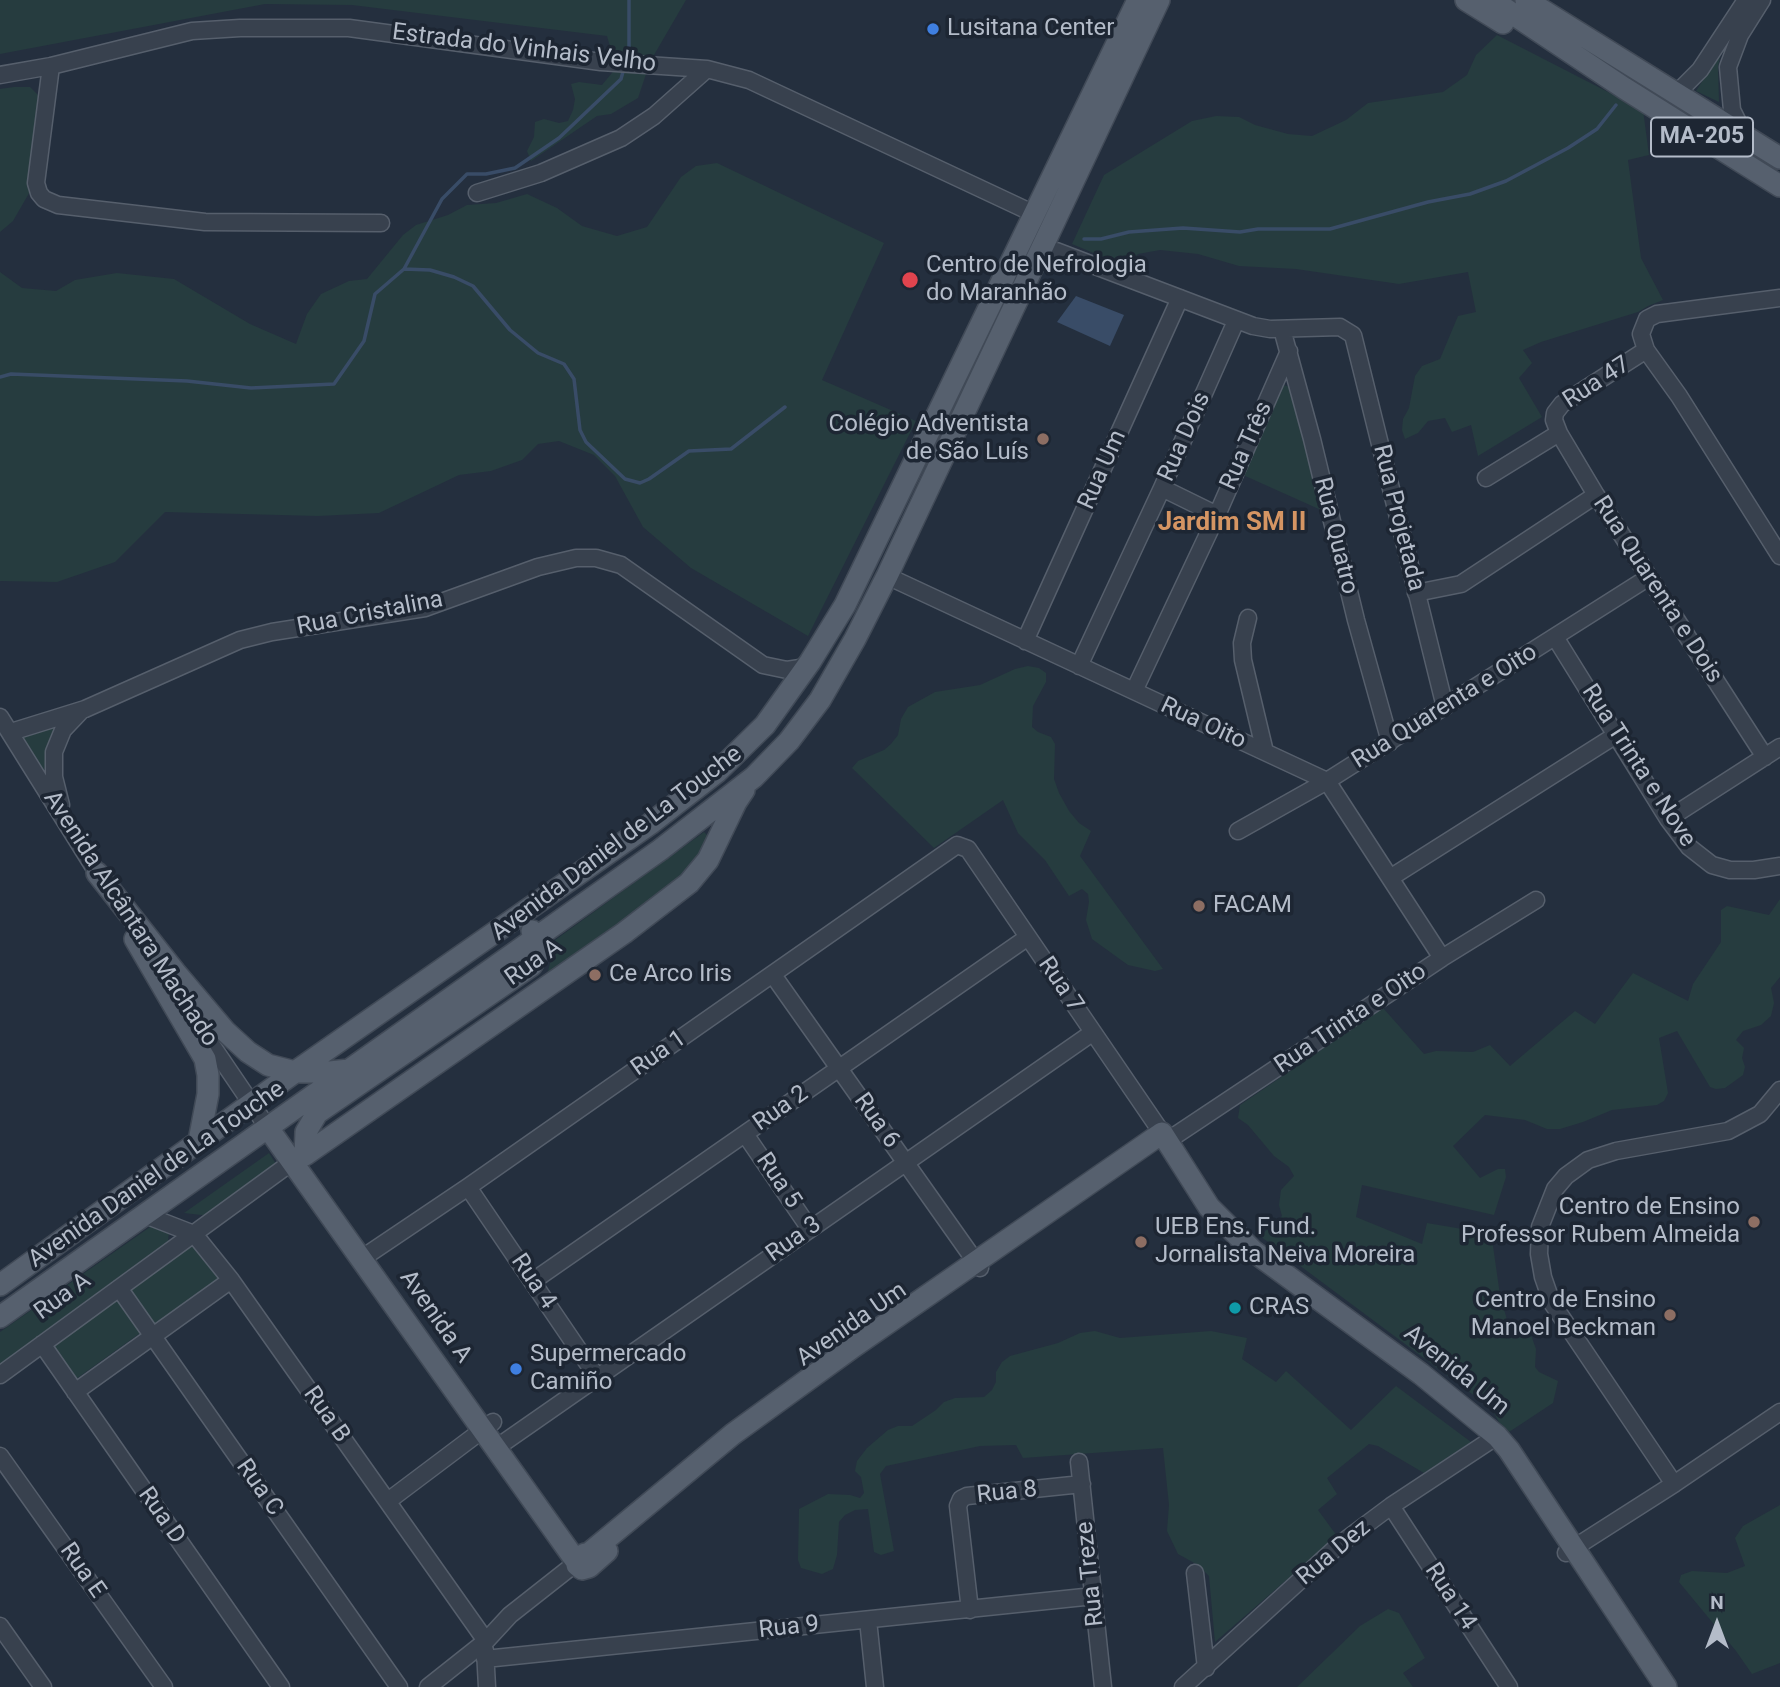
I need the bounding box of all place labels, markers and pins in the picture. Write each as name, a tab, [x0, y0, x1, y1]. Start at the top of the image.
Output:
place label: Lusitana Center	[947, 15, 1114, 43]
marker: Lusitana Center	[925, 21, 941, 37]
place label: Centro de Nefrologia do Maranhão	[926, 252, 1147, 308]
marker: Centro de Nefrologia do Maranhão	[900, 270, 920, 290]
place label: Colégio Adventista de São Luís	[829, 411, 1029, 467]
marker: Colégio Adventista de São Luís	[1035, 431, 1051, 447]
place label: FACAM	[1213, 892, 1292, 920]
marker: FACAM	[1191, 898, 1207, 914]
place label: Ce Arco Iris	[609, 961, 732, 989]
marker: Ce Arco Iris	[587, 967, 603, 983]
place label: Centro de Ensino Professor Rubem Almeida	[1461, 1194, 1740, 1250]
place label: UEB Ens. Fund. Jornalista Neiva Moreira	[1155, 1214, 1415, 1270]
marker: Centro de Ensino Professor Rubem Almeida	[1746, 1214, 1762, 1230]
marker: UEB Ens. Fund. Jornalista Neiva Moreira	[1133, 1234, 1149, 1250]
place label: Centro de Ensino Manoel Beckman	[1471, 1287, 1656, 1343]
place label: CRAS	[1249, 1294, 1309, 1322]
marker: CRAS	[1227, 1300, 1243, 1316]
marker: Centro de Ensino Manoel Beckman	[1662, 1307, 1678, 1323]
place label: Supermercado Camiño	[530, 1341, 686, 1397]
marker: Supermercado Camiño	[508, 1361, 524, 1377]

